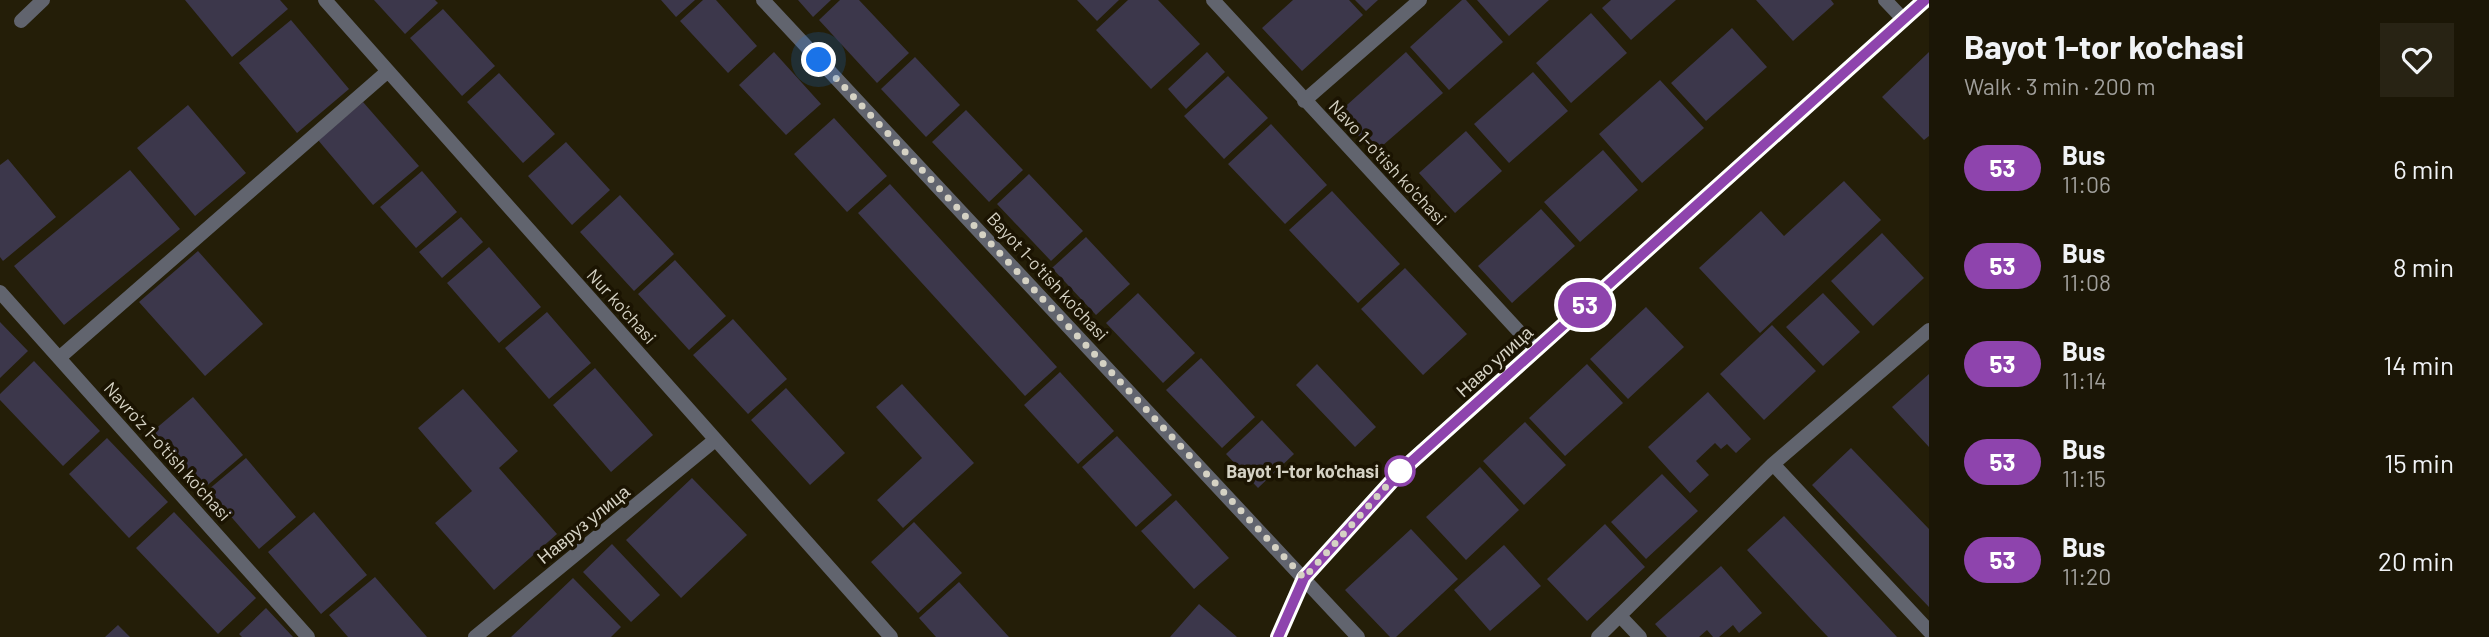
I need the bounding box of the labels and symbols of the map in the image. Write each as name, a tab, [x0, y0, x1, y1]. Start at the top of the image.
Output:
your location	[801, 42, 836, 77]
street label: Navo 1-o'tish ko'chasi	[1324, 95, 1452, 229]
street label: Bayot 1-o'tish ko'chasi	[983, 207, 1113, 345]
street label: Nur ko'chasi	[583, 264, 661, 348]
line badge: 53	[1554, 282, 1616, 328]
street label: Наво улица	[1451, 320, 1538, 401]
street label: Navro'z 1-o'tish ko'chasi	[100, 377, 236, 525]
marker: Bayot 1-tor ko'chasi	[1385, 456, 1415, 486]
place label: Bayot 1-tor ko'chasi	[1226, 460, 1379, 482]
street label: Навруз улица	[532, 479, 634, 568]

